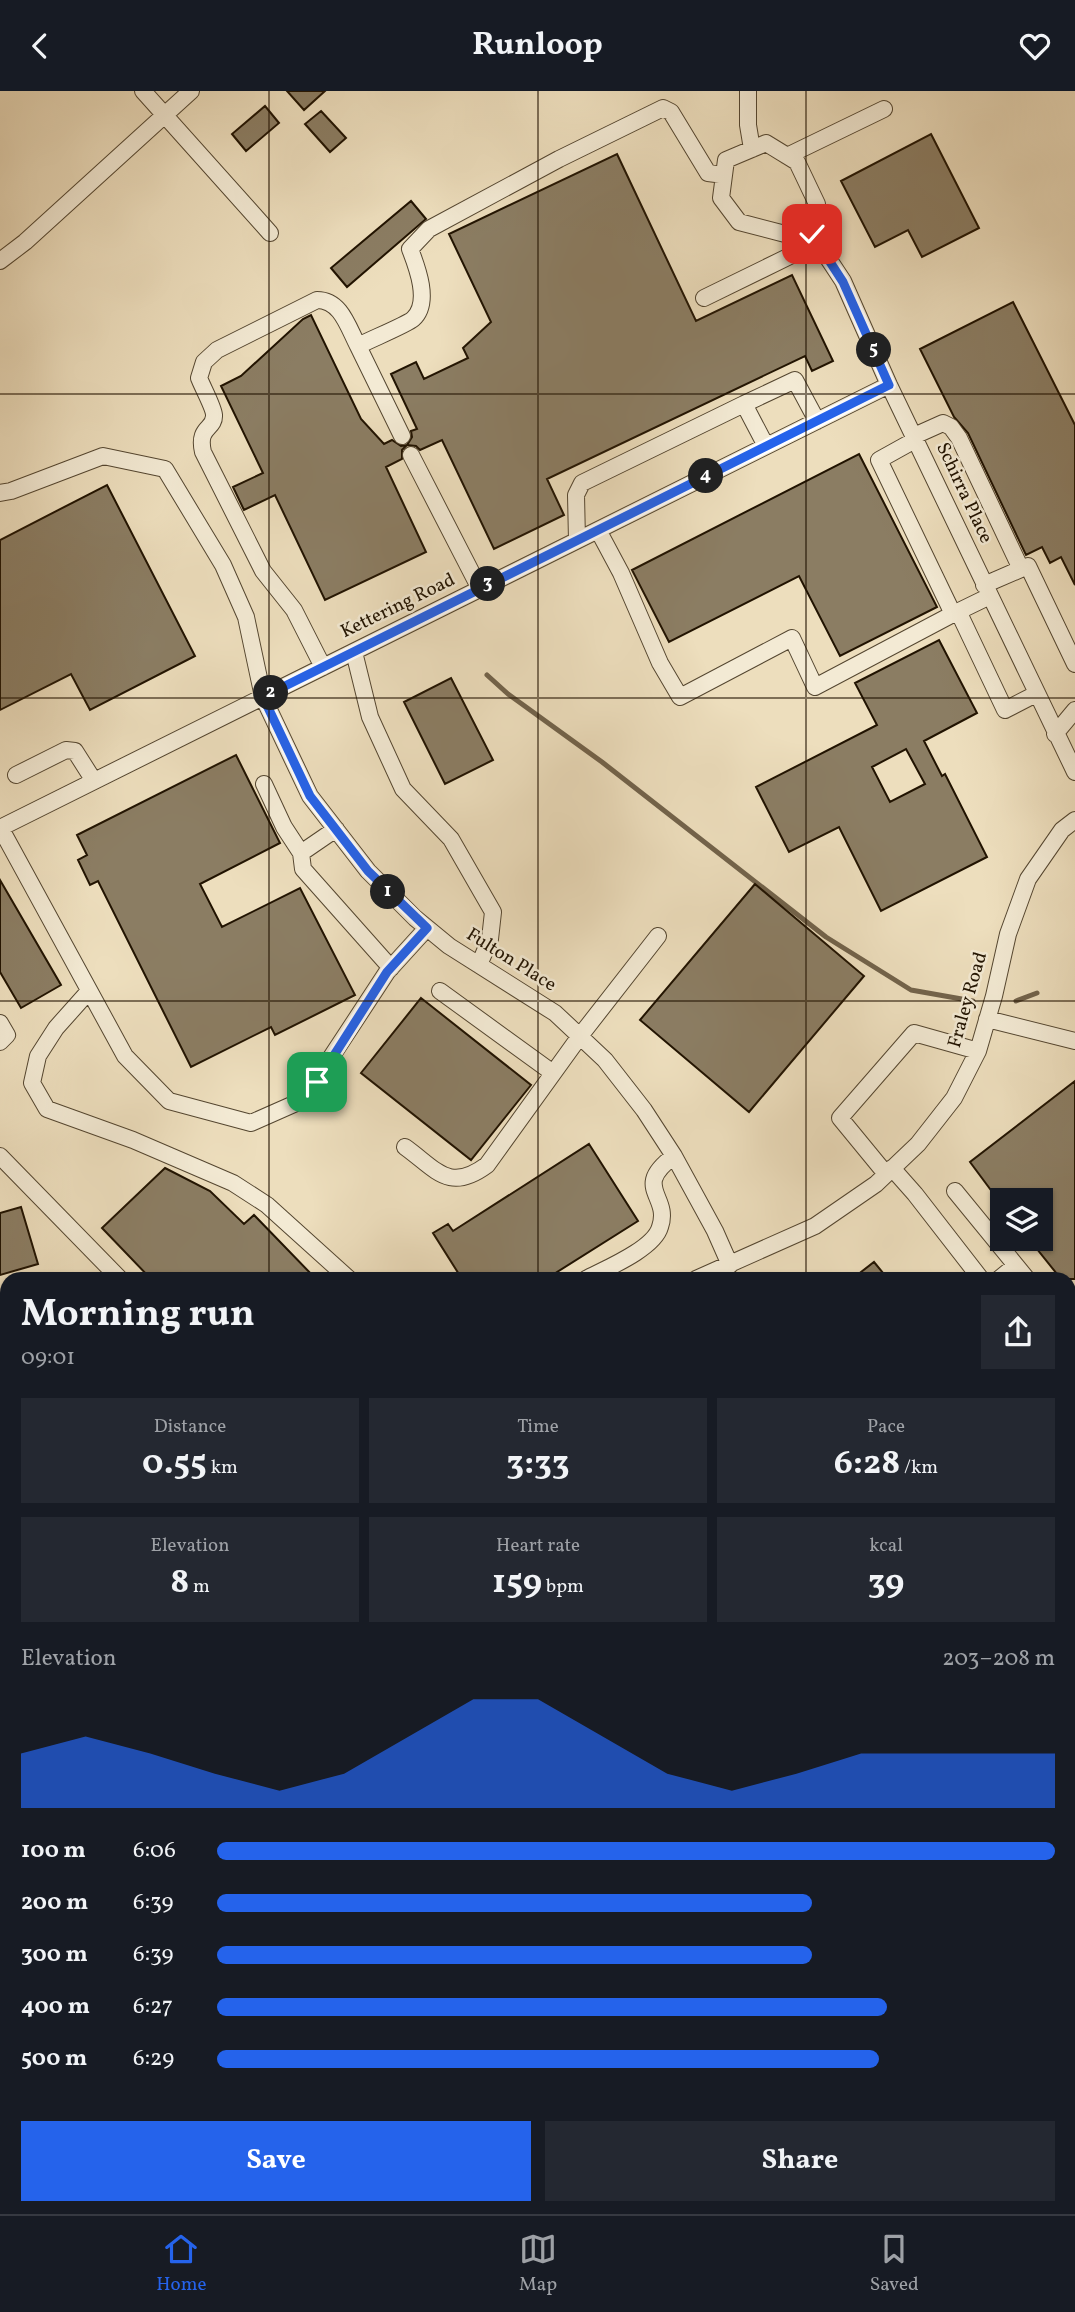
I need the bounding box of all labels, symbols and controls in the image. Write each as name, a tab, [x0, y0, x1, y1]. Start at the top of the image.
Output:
text: Runloop	[472, 24, 603, 68]
icon: back	[21, 27, 59, 65]
icon: heart	[1016, 27, 1054, 65]
pin	[782, 204, 842, 264]
icon: check	[793, 215, 831, 253]
pin: 5	[856, 333, 892, 367]
text: 5	[869, 336, 878, 362]
street label: Schirra Place	[929, 438, 999, 548]
pin: 4	[688, 459, 724, 493]
text: 4	[700, 462, 711, 488]
street label: Kettering Road	[336, 567, 460, 645]
pin: 3	[470, 567, 505, 601]
text: 3	[483, 570, 492, 596]
pin: 2	[254, 675, 288, 711]
text: 2	[266, 679, 275, 705]
pin: 1	[370, 875, 406, 909]
text: 1	[384, 878, 391, 904]
street label: Fulton Place	[461, 922, 561, 998]
street label: Fraley Road	[942, 949, 994, 1051]
pin	[287, 1052, 347, 1112]
icon: arrive	[298, 1063, 336, 1101]
map controls	[990, 1188, 1053, 1251]
button: layers	[990, 1188, 1053, 1251]
text: Morning run	[21, 1289, 255, 1342]
button: share	[981, 1295, 1055, 1369]
text: 09:01	[21, 1342, 75, 1374]
text: Distance	[154, 1414, 226, 1440]
text: Time	[517, 1414, 559, 1440]
text: Pace	[867, 1414, 905, 1440]
text: 0.55	[142, 1440, 207, 1488]
text: 3:33	[506, 1440, 570, 1488]
text: 6:28	[834, 1440, 900, 1488]
text: km	[207, 1455, 238, 1481]
text: /km	[900, 1455, 938, 1481]
text: Elevation	[151, 1533, 229, 1559]
text: Heart rate	[496, 1533, 580, 1559]
text: kcal	[869, 1533, 903, 1559]
text: 8	[170, 1559, 189, 1607]
text: 159	[492, 1559, 542, 1607]
text: 39	[868, 1559, 904, 1607]
text: m	[189, 1574, 210, 1600]
text: bpm	[542, 1574, 584, 1600]
text: Elevation	[21, 1643, 117, 1675]
text: 203–208 m	[942, 1643, 1055, 1675]
text: 100 m	[21, 1835, 86, 1867]
text: 6:06	[133, 1835, 176, 1867]
text: 200 m	[21, 1887, 88, 1919]
text: 6:39	[133, 1887, 173, 1919]
text: 300 m	[21, 1939, 88, 1971]
text: 6:39	[133, 1939, 173, 1971]
text: 400 m	[21, 1991, 90, 2023]
text: 6:27	[133, 1991, 173, 2023]
text: 500 m	[21, 2043, 87, 2075]
text: 6:29	[133, 2043, 174, 2075]
button: Save	[21, 2121, 531, 2201]
button: Share	[545, 2121, 1055, 2201]
tab: Home	[156, 2230, 207, 2298]
tab: Map	[519, 2230, 557, 2298]
tab: Saved	[870, 2230, 919, 2298]

